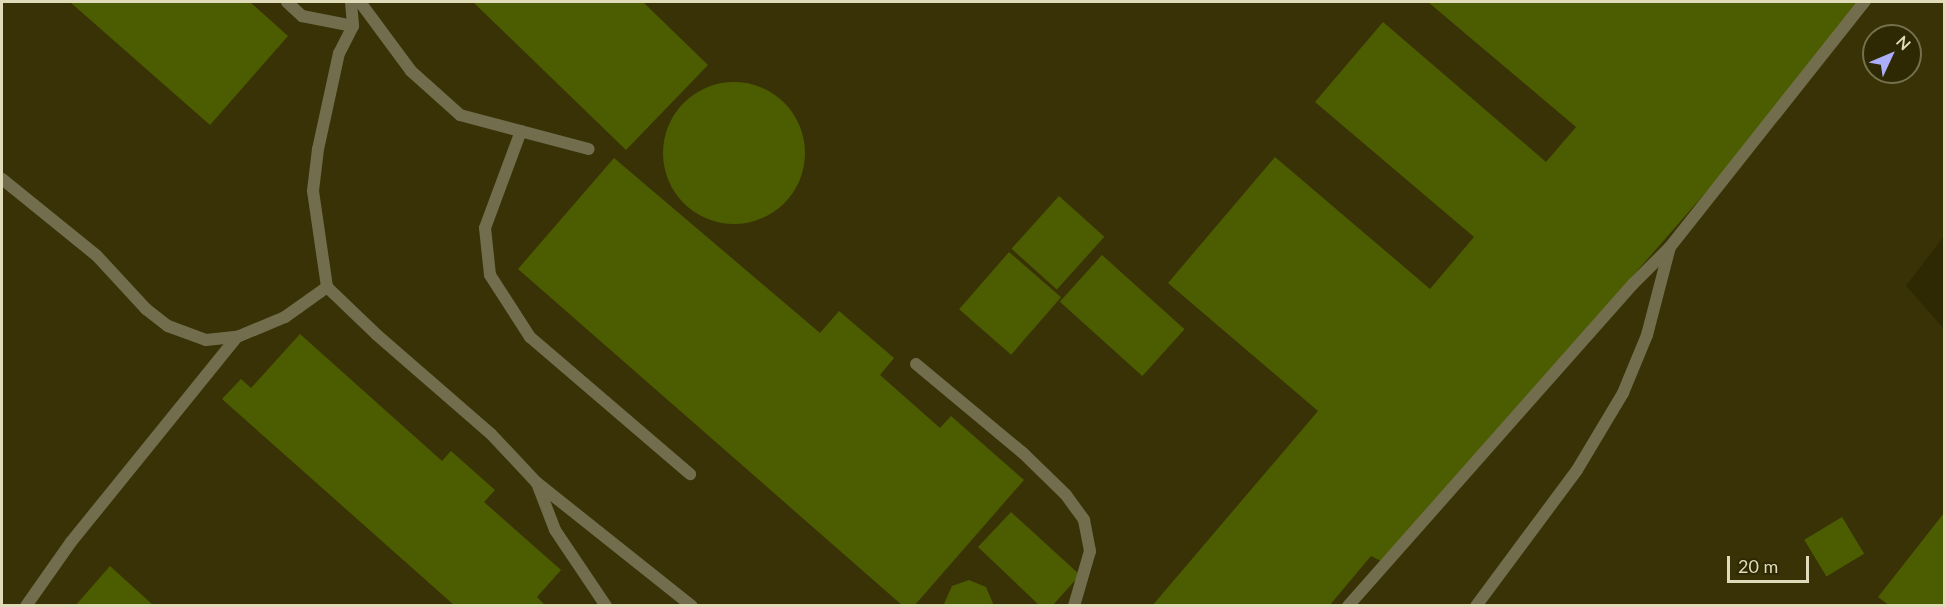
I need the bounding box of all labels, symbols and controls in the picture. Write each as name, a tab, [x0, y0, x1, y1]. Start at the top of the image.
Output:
north arrow	[1862, 24, 1922, 84]
text: N	[1893, 31, 1915, 54]
scale bar	[1730, 544, 1812, 582]
text: 20 m	[1738, 555, 1778, 577]

